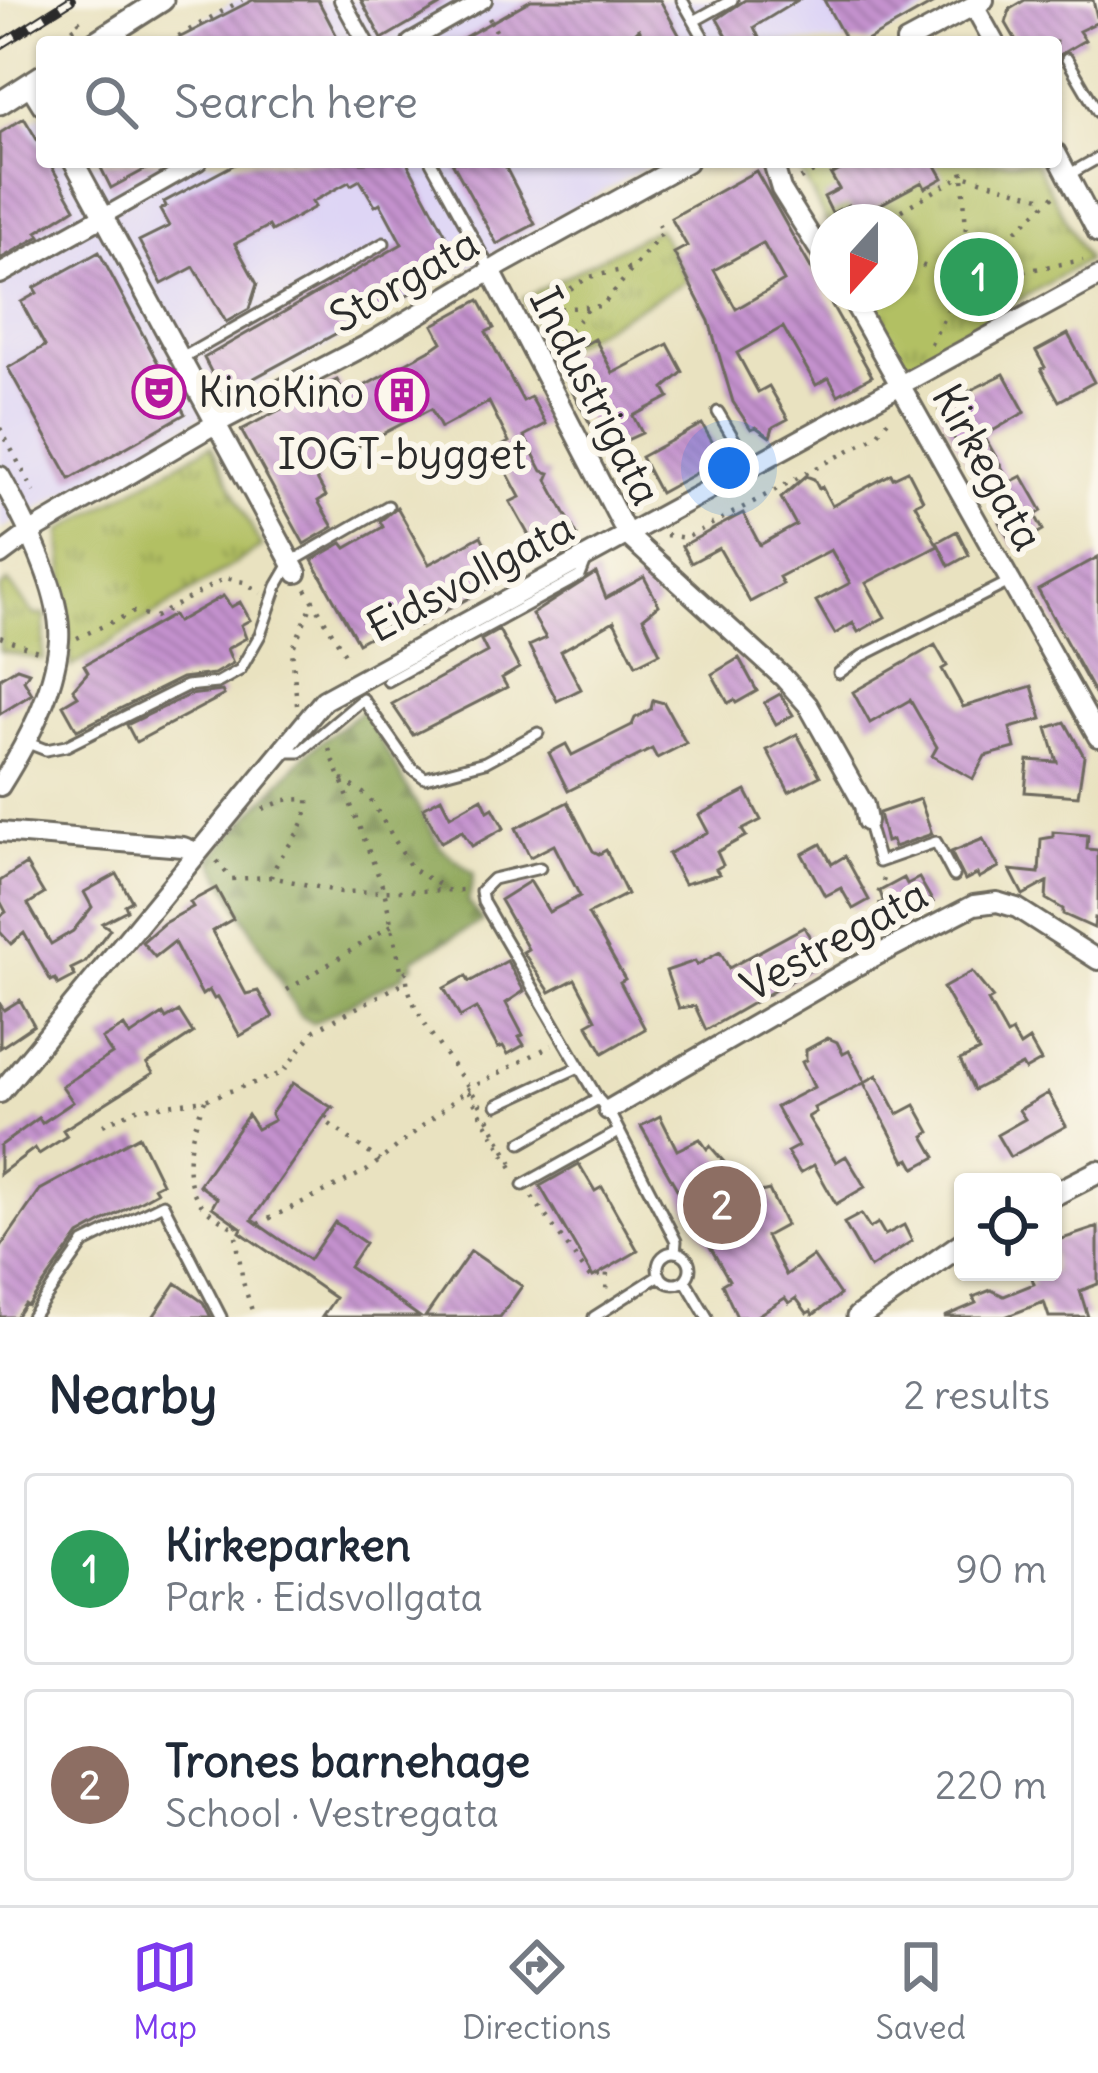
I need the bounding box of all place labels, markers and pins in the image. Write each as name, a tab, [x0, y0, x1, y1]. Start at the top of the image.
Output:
pin: 1	[940, 232, 1018, 322]
theatre icon: KinoKino	[131, 364, 187, 420]
place label: KinoKino	[198, 366, 364, 418]
building icon: IOGT-bygget	[374, 367, 430, 423]
place label: IOGT-bygget	[278, 428, 526, 480]
pin: 2	[683, 1160, 761, 1250]

